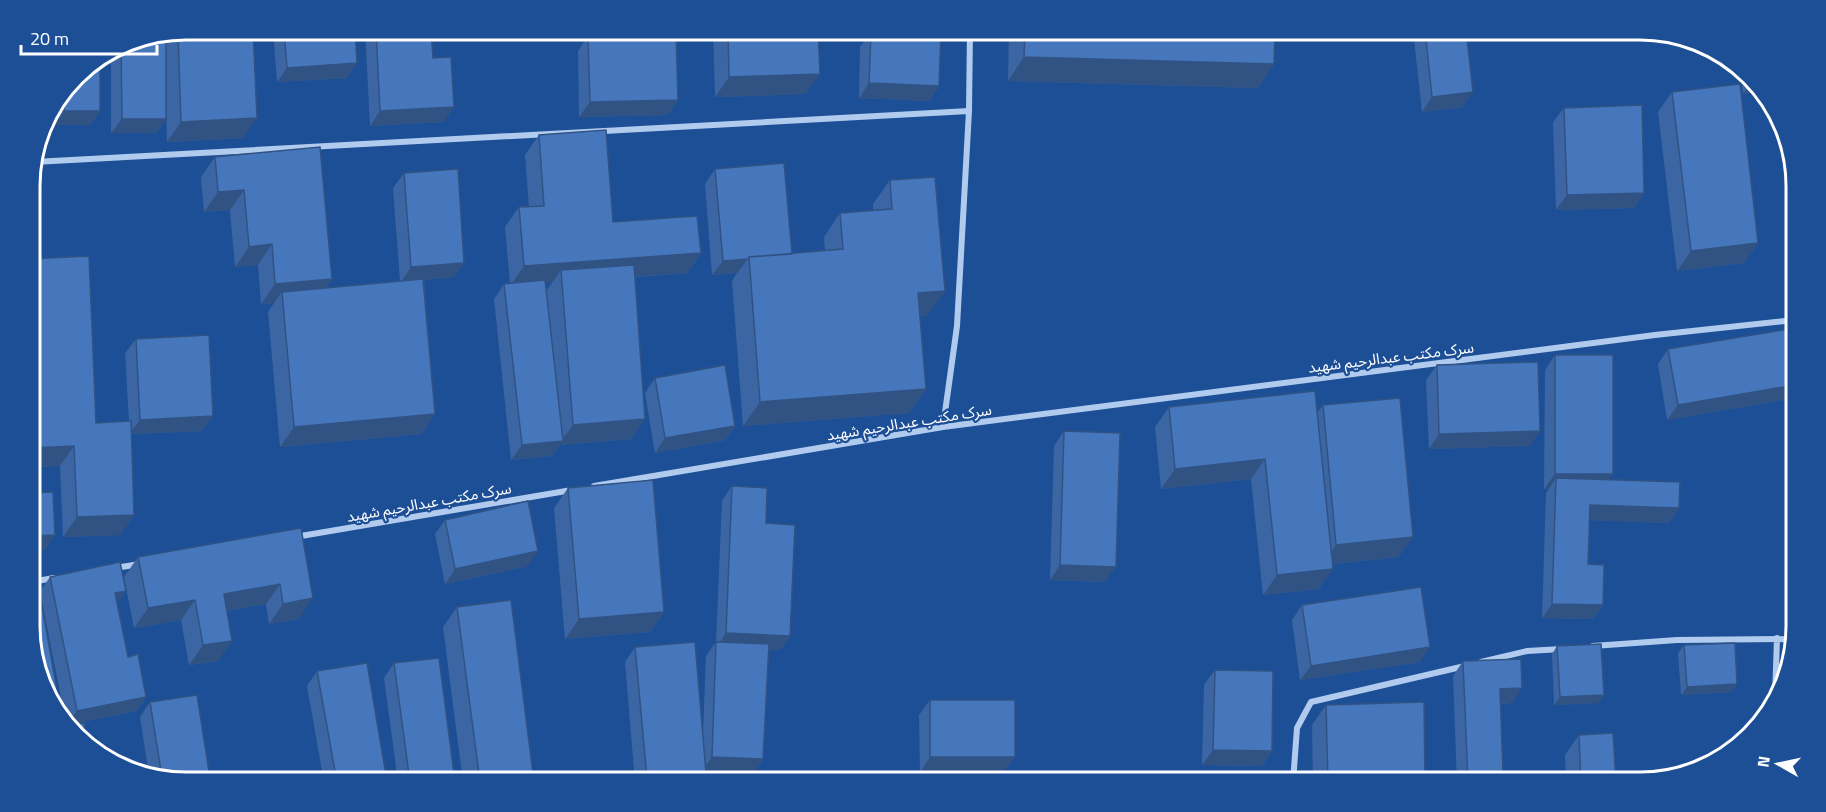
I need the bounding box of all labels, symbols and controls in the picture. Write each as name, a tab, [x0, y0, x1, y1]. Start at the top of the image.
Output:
scale bar	[21, 18, 158, 56]
text: 20 m	[30, 25, 69, 52]
street label: سرک مکتب عبدالرحیم شهید	[1307, 335, 1475, 379]
street label: سرک مکتب عبدالرحیم شهید	[825, 398, 993, 446]
street label: سرک مکتب عبدالرحیم شهید	[345, 476, 513, 528]
north arrow	[1748, 734, 1808, 794]
text: N	[1750, 754, 1776, 769]

